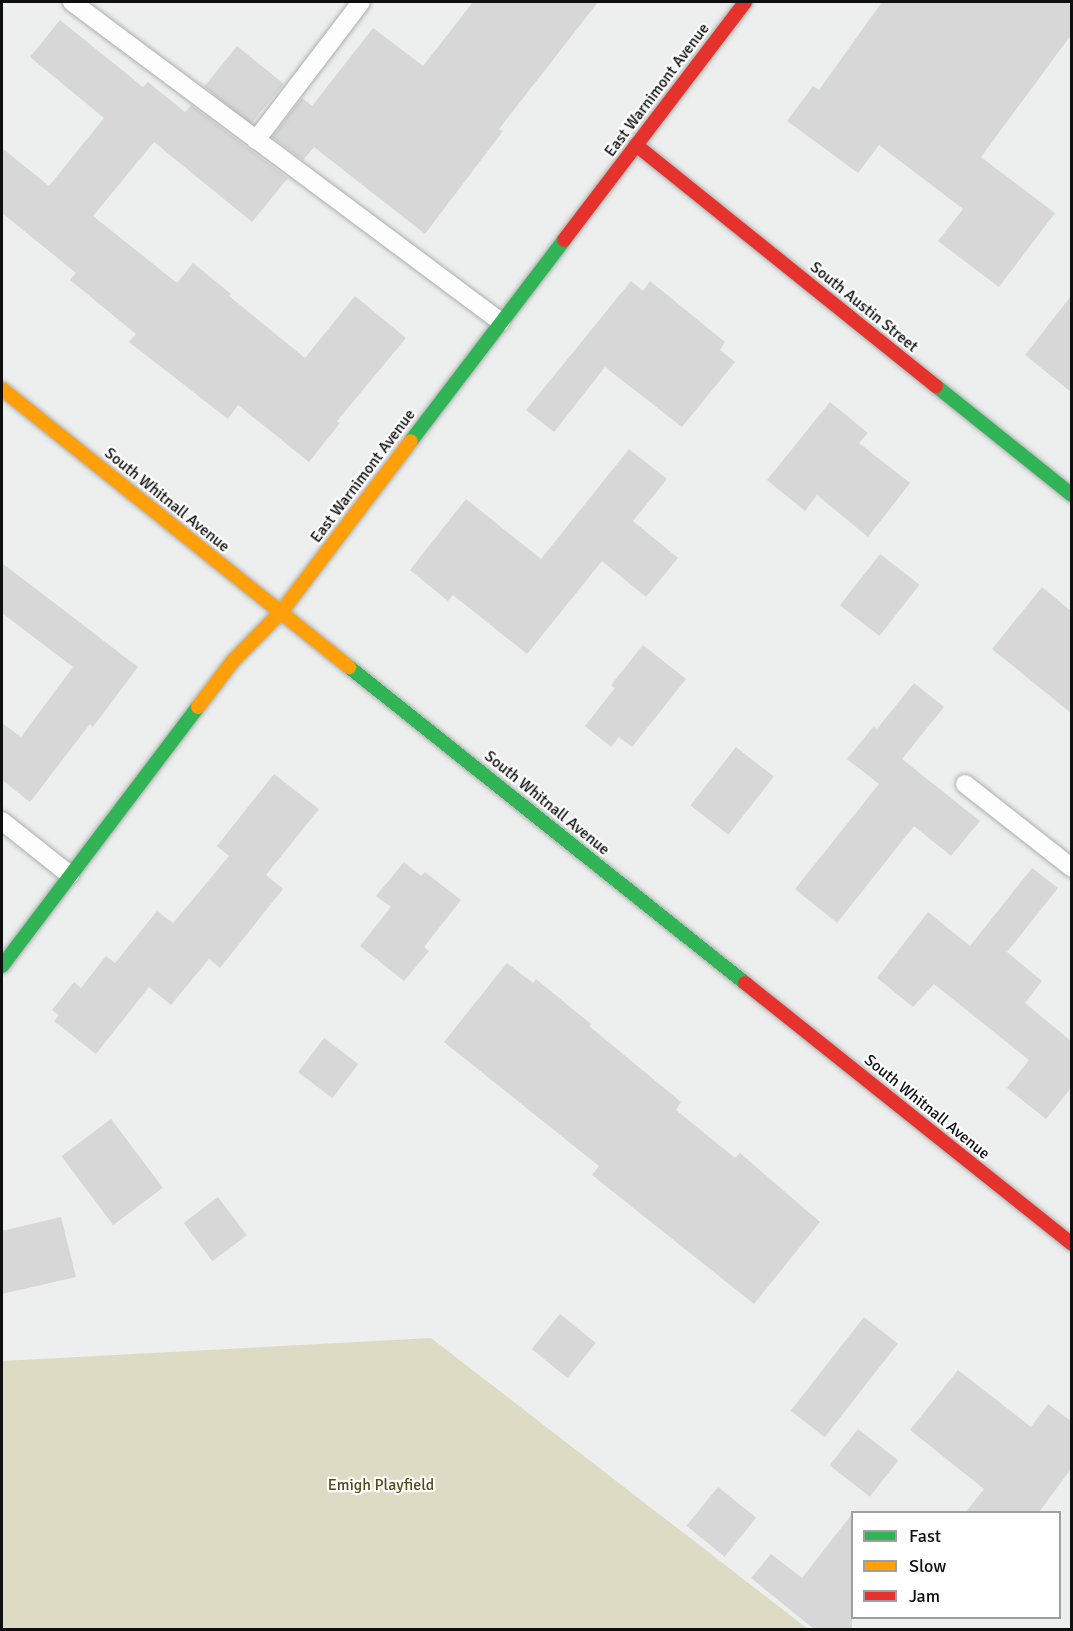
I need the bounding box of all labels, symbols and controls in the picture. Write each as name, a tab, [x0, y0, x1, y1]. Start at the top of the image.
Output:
street label: East Warnimont Avenue	[601, 19, 713, 161]
street label: South Austin Street	[806, 258, 922, 356]
street label: East Warnimont Avenue	[307, 405, 419, 547]
street label: South Whitnall Avenue	[101, 444, 233, 556]
street label: South Whitnall Avenue	[481, 747, 613, 859]
street label: South Whitnall Avenue	[861, 1051, 993, 1163]
park label: Emigh Playfield	[328, 1475, 434, 1495]
legend	[851, 1511, 1061, 1619]
text: Fast	[909, 1525, 941, 1547]
text: Slow	[909, 1555, 946, 1577]
text: Jam	[909, 1585, 940, 1607]

